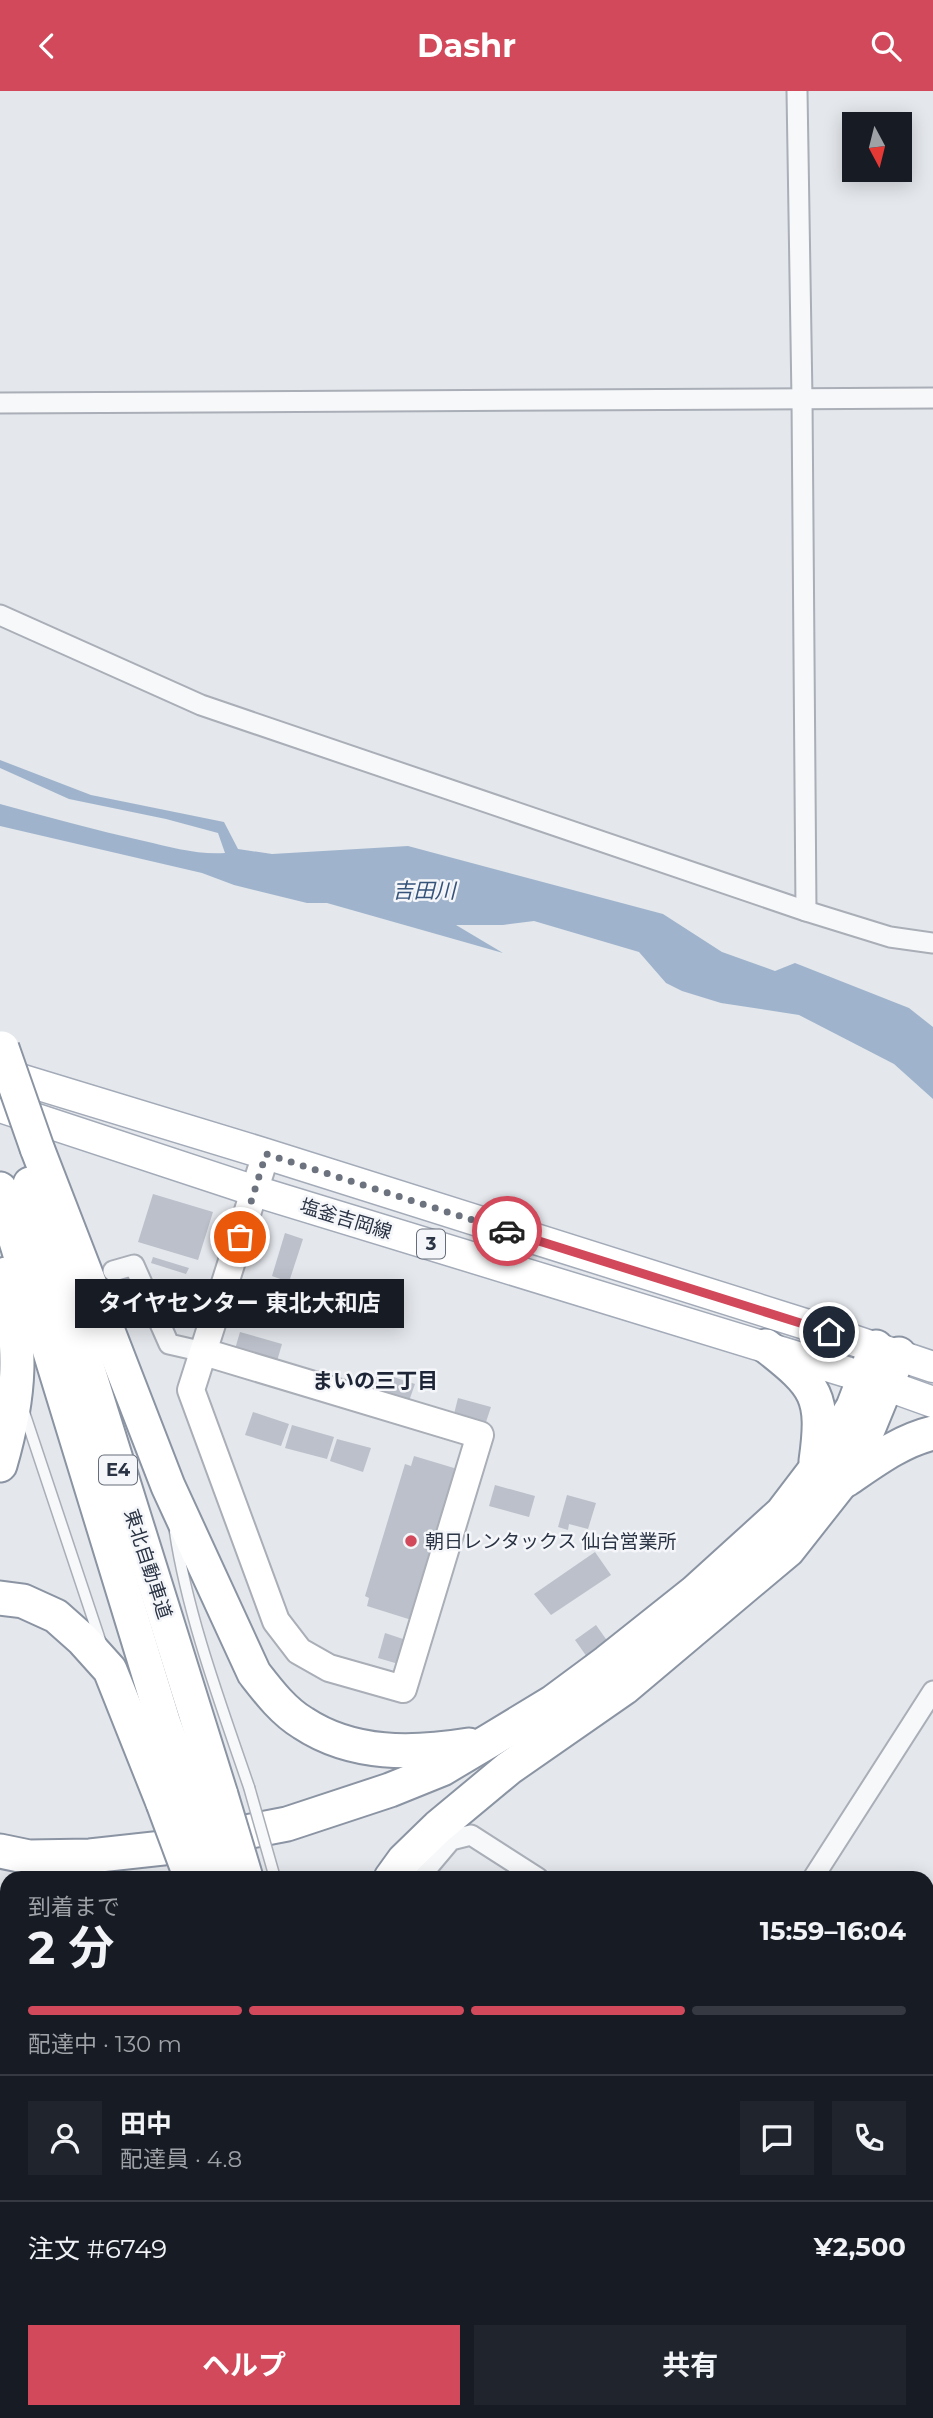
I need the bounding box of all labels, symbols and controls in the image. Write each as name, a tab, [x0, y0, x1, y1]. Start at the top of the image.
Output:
text: Dashr	[417, 26, 516, 65]
icon: back	[28, 27, 66, 65]
icon: search	[867, 27, 905, 65]
north arrow	[842, 112, 912, 182]
map controls	[842, 112, 912, 182]
water label: 吉田川	[393, 878, 457, 903]
street label: 塩釜吉岡線	[297, 1194, 395, 1244]
courier	[472, 1196, 542, 1266]
pin	[210, 1207, 270, 1267]
icon: car	[488, 1212, 526, 1250]
icon: bag	[221, 1218, 259, 1256]
road number: 3	[417, 1229, 445, 1259]
callout: タイヤセンター 東北大和店	[76, 1279, 404, 1328]
text: タイヤセンター 東北大和店	[99, 1289, 380, 1317]
pin	[799, 1302, 859, 1362]
icon: home	[810, 1313, 848, 1351]
district label: まいの三丁目	[312, 1368, 438, 1393]
road number: E4	[99, 1455, 137, 1485]
street label: 東北自動車道	[119, 1506, 177, 1622]
place label: 朝日レンタックス 仙台営業所	[425, 1530, 676, 1553]
marker: 朝日レンタックス 仙台営業所	[403, 1533, 419, 1549]
text: 到着まで	[28, 1893, 120, 1921]
text: 15:59–16:04	[760, 1915, 906, 1947]
text: 2 分	[28, 1919, 114, 1976]
text: 配達中 · 130 m	[28, 2030, 182, 2058]
button: person	[28, 2101, 102, 2175]
button: chat	[740, 2101, 814, 2175]
button: phone	[832, 2101, 906, 2175]
text: 田中	[120, 2108, 172, 2140]
text: 配達員 · 4.8	[120, 2145, 242, 2173]
text: ¥2,500	[814, 2231, 906, 2263]
text: 注文 #6749	[28, 2233, 167, 2265]
button: ヘルプ	[28, 2325, 460, 2405]
button: 共有	[474, 2325, 906, 2405]

